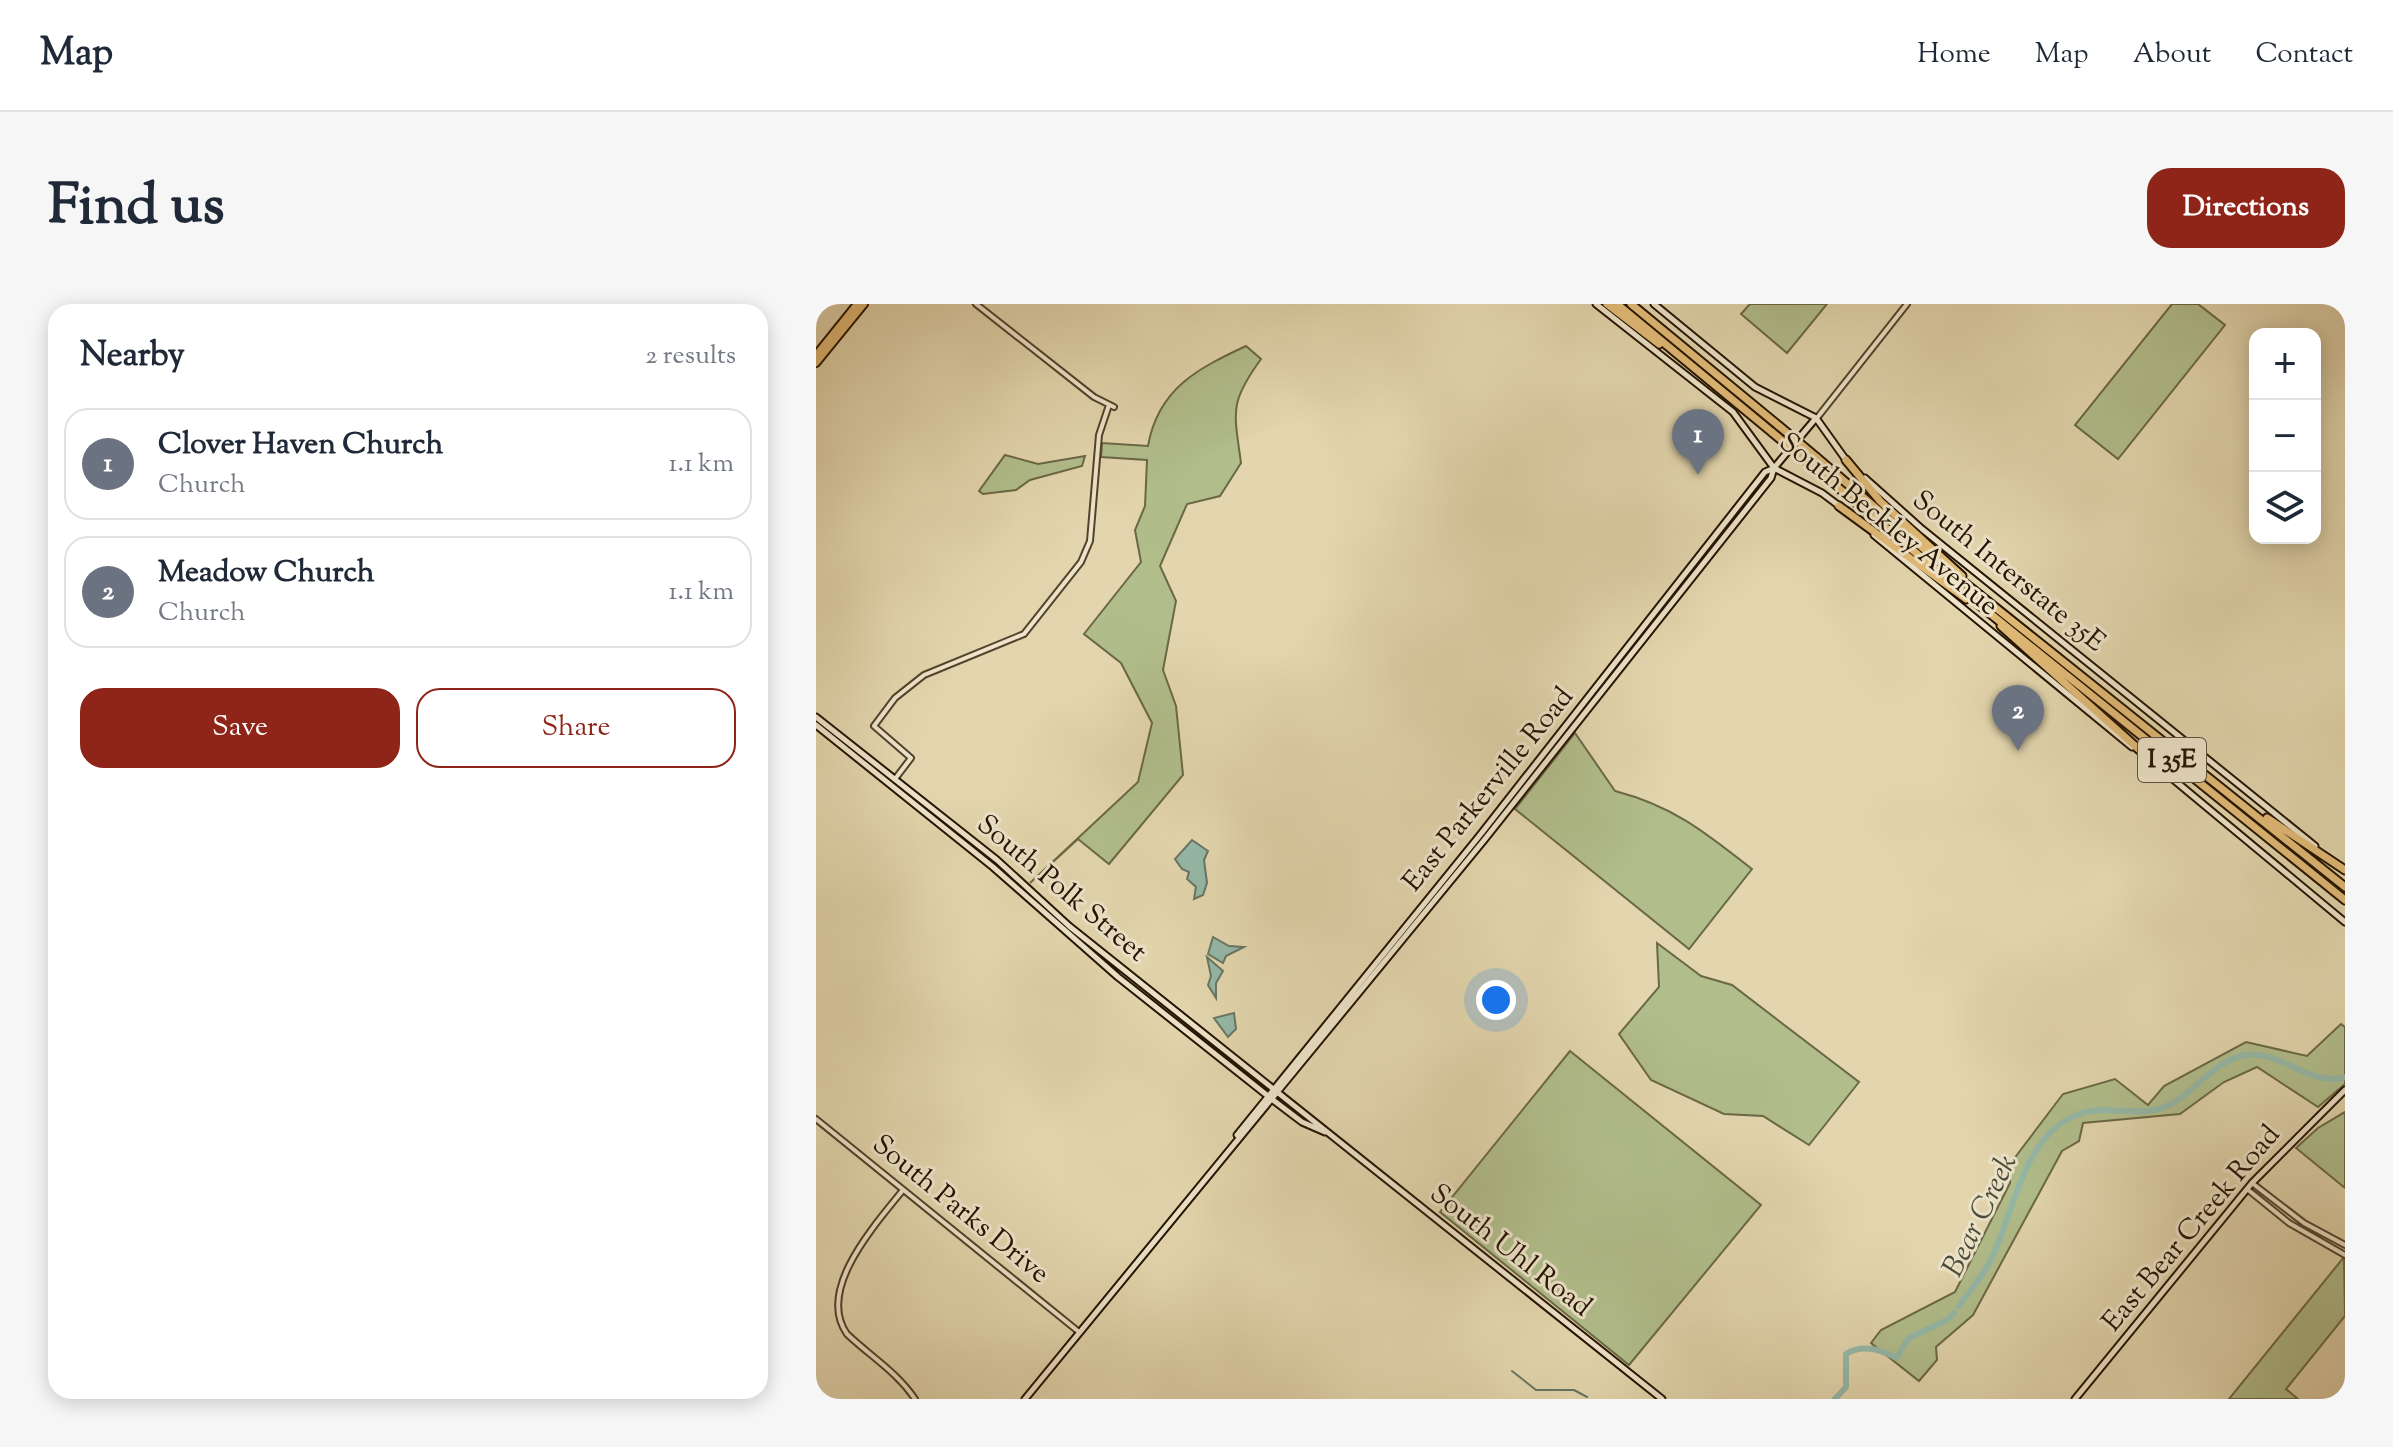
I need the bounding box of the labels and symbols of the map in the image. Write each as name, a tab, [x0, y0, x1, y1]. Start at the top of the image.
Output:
pin: 1	[1672, 409, 1724, 475]
street label: South Beckley Avenue	[1770, 424, 2006, 626]
street label: South Interstate 35E	[1903, 481, 2113, 663]
street label: East Parkerville Road	[1394, 679, 1584, 901]
pin: 2	[1992, 685, 2044, 751]
road number: I 35E	[2138, 738, 2206, 782]
street label: South Polk Street	[967, 806, 1155, 973]
your location	[1476, 980, 1516, 1020]
street label: East Bear Creek Road	[2093, 1117, 2291, 1341]
street label: South Parks Drive	[863, 1126, 1057, 1294]
water label: Bear Creek	[1933, 1147, 2029, 1285]
street label: South Uhl Road	[1420, 1175, 1600, 1327]

